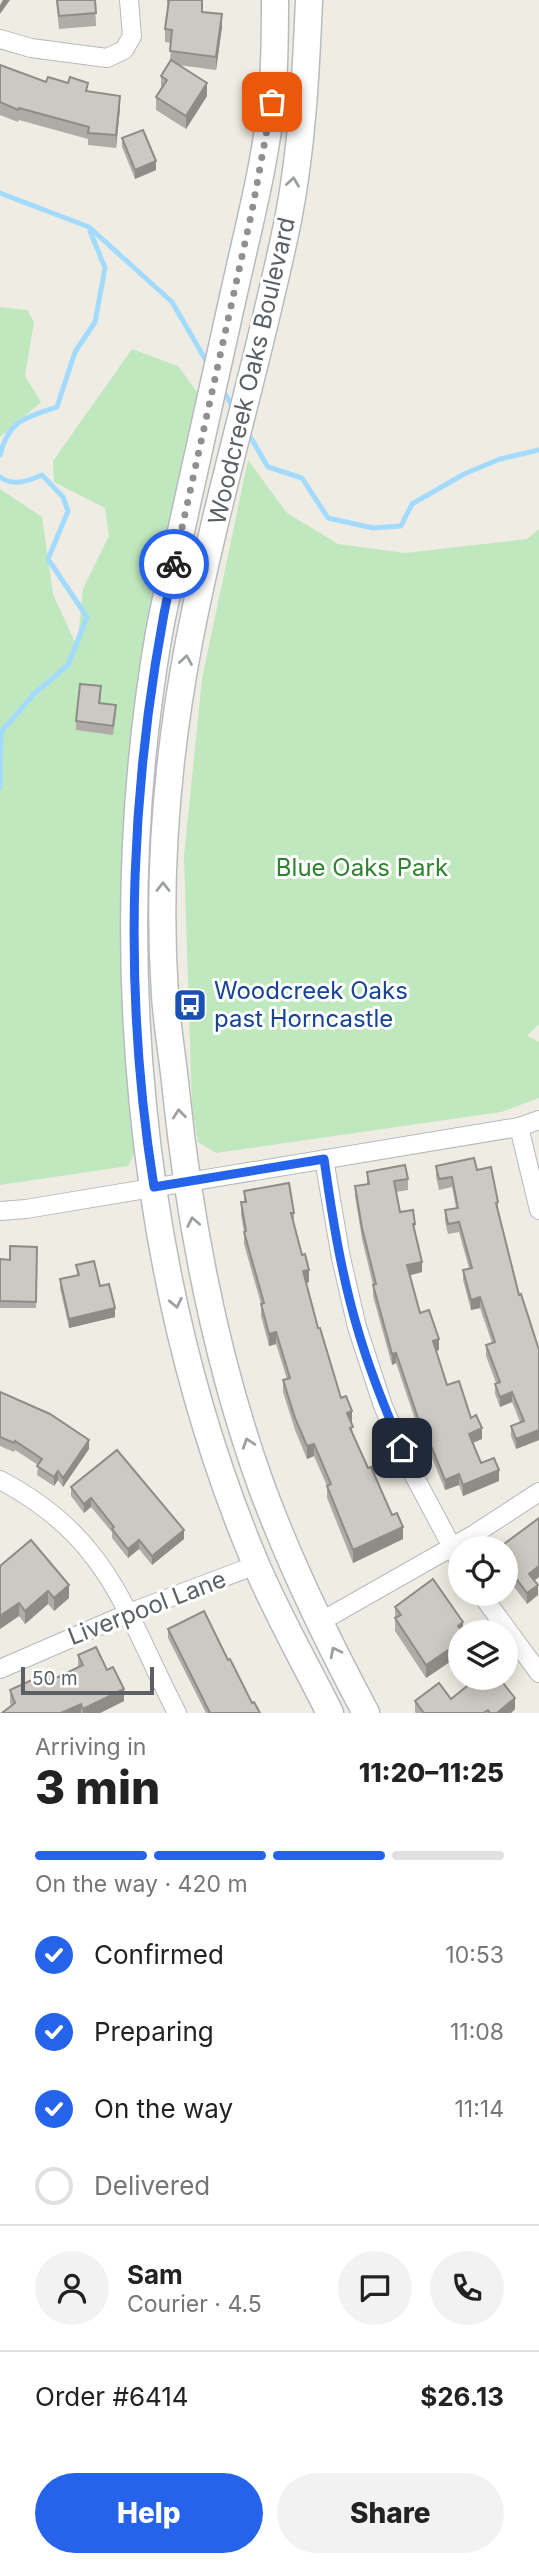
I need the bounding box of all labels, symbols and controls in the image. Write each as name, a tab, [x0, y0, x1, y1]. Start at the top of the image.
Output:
pin	[242, 72, 302, 132]
icon: bag	[253, 83, 291, 121]
one-way arrow	[286, 176, 301, 188]
street label: Woodcreek Oaks Boulevard	[202, 214, 301, 527]
courier	[139, 529, 209, 599]
icon: bike	[155, 545, 193, 583]
one-way arrow	[178, 654, 193, 666]
park label: Blue Oaks Park	[276, 853, 448, 882]
one-way arrow	[155, 882, 171, 892]
place label: Woodcreek Oaks past Horncastle	[214, 976, 408, 1033]
bus stop icon: Woodcreek Oaks past Horncastle	[171, 986, 209, 1024]
one-way arrow	[171, 1108, 186, 1120]
one-way arrow	[186, 1216, 201, 1228]
one-way arrow	[167, 1297, 182, 1309]
pin	[372, 1418, 432, 1478]
icon: home	[383, 1429, 421, 1467]
one-way arrow	[242, 1437, 256, 1449]
map controls	[448, 1536, 518, 1690]
button: locate	[448, 1536, 518, 1606]
street label: Liverpool Lane	[64, 1564, 230, 1651]
button: layers	[448, 1620, 518, 1690]
one-way arrow	[329, 1647, 343, 1660]
scale bar	[21, 1664, 154, 1696]
text: 50 m	[32, 1667, 78, 1690]
text: Arriving in	[35, 1733, 146, 1761]
text: 11:20–11:25	[359, 1757, 504, 1788]
text: 3 min	[35, 1759, 160, 1815]
text: On the way · 420 m	[35, 1870, 248, 1898]
icon: check	[35, 1936, 73, 1974]
text: Confirmed	[94, 1939, 224, 1970]
text: 10:53	[445, 1941, 504, 1969]
icon: check	[35, 2013, 73, 2051]
text: Preparing	[94, 2016, 214, 2047]
text: 11:08	[450, 2018, 504, 2046]
icon: check	[35, 2090, 73, 2128]
text: On the way	[94, 2093, 233, 2124]
text: 11:14	[454, 2095, 504, 2123]
text: Delivered	[94, 2170, 210, 2201]
button: person	[35, 2251, 109, 2325]
button: chat	[338, 2251, 412, 2325]
button: phone	[430, 2251, 504, 2325]
text: Sam	[127, 2259, 183, 2290]
text: Courier · 4.5	[127, 2290, 262, 2318]
text: Order #6414	[35, 2381, 189, 2412]
text: $26.13	[420, 2381, 504, 2412]
button: Help	[35, 2473, 263, 2553]
button: Share	[277, 2473, 504, 2553]

